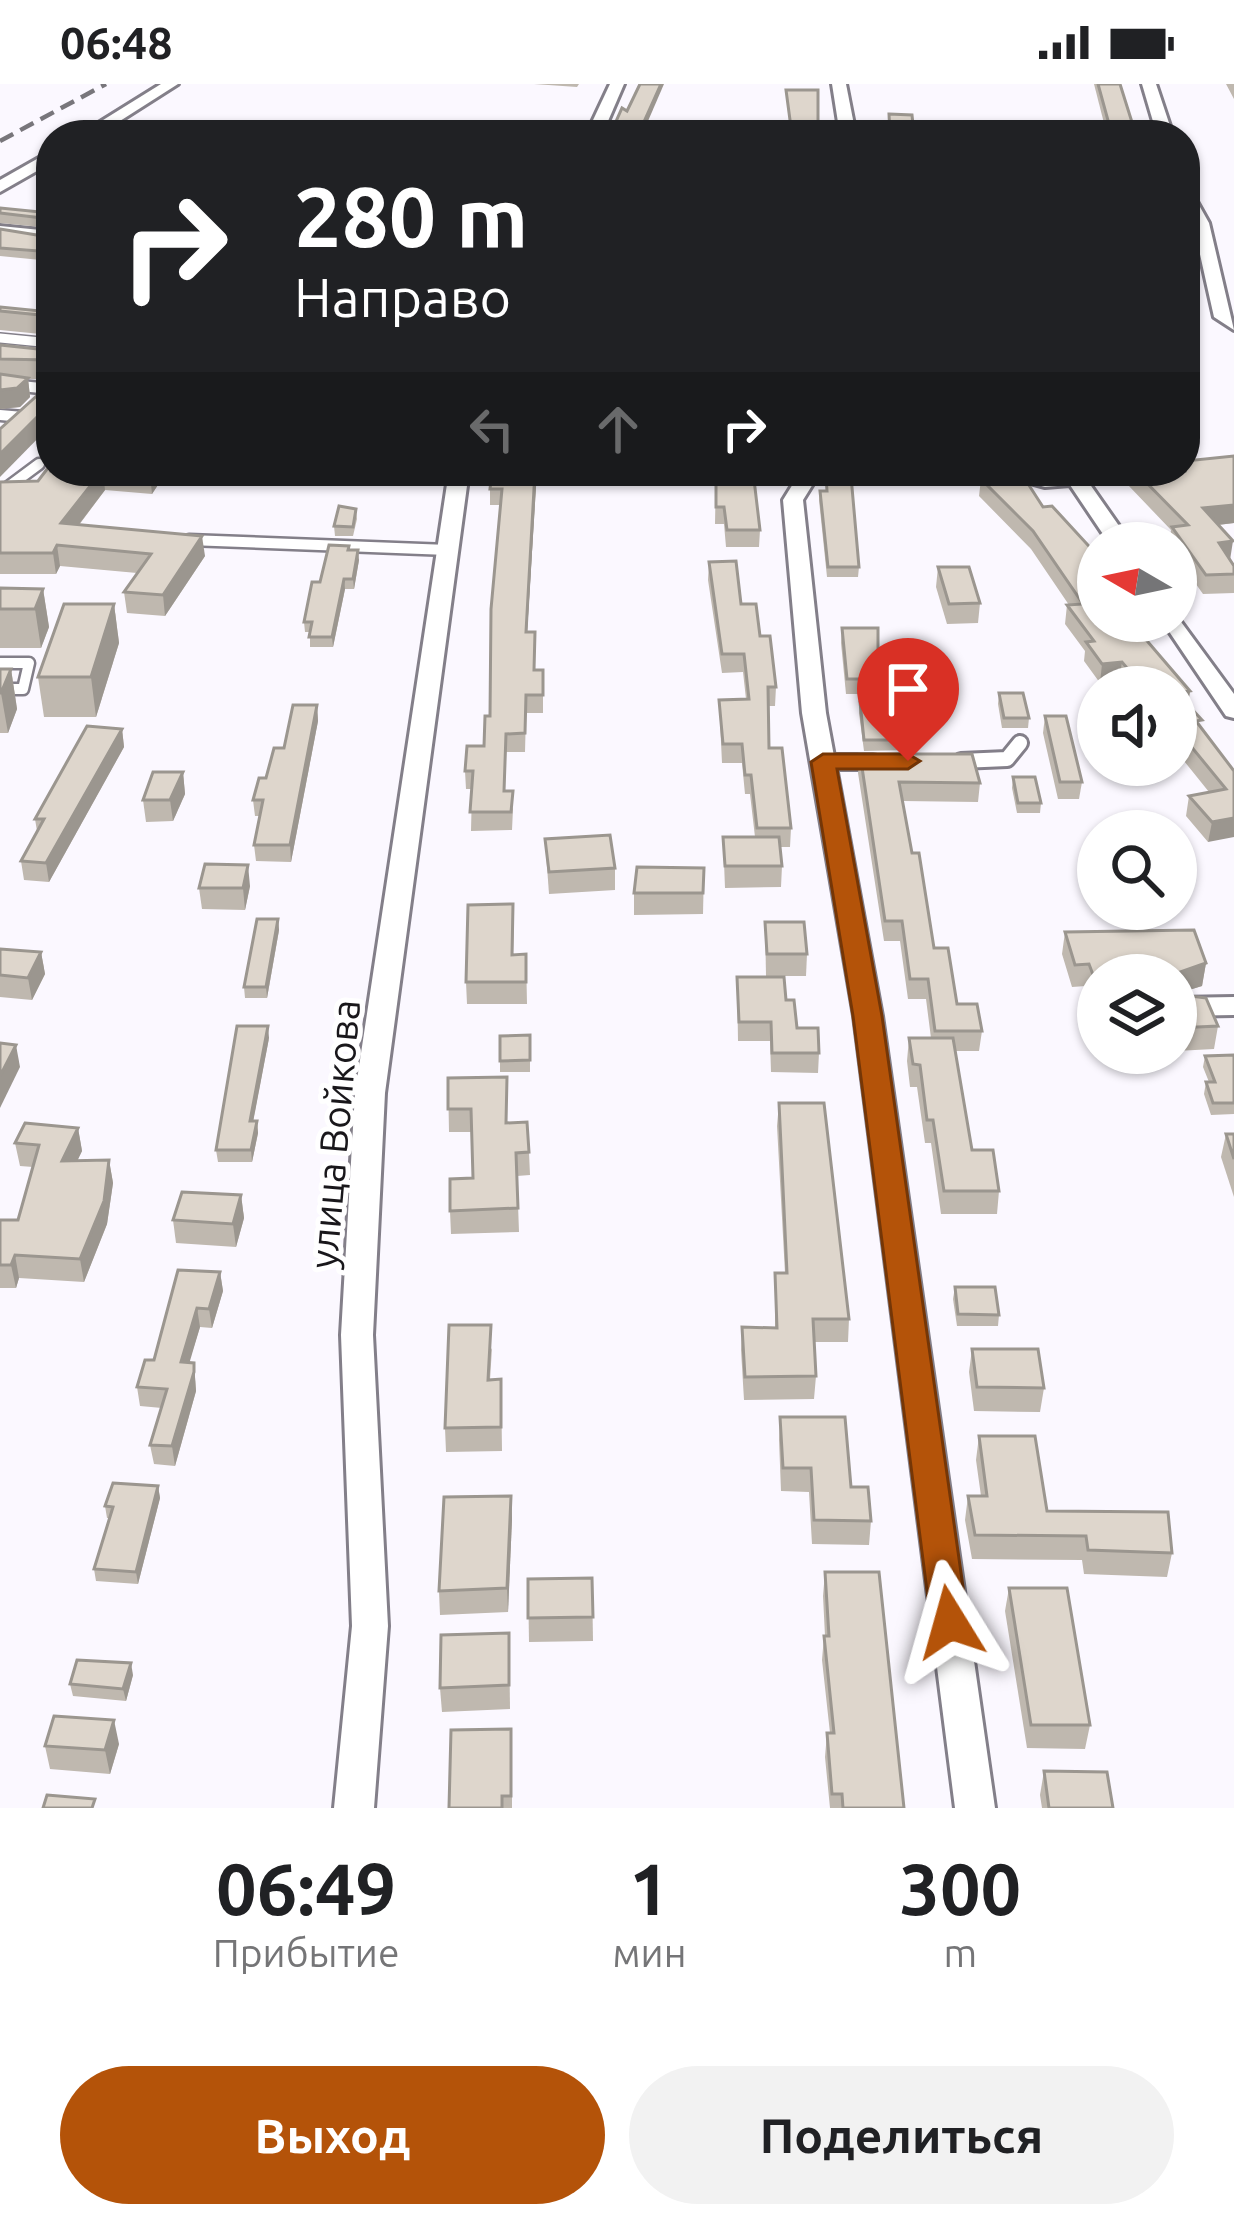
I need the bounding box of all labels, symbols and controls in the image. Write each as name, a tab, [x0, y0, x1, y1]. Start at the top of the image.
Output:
text: 06:48	[60, 17, 173, 68]
icon: right	[96, 168, 252, 324]
text: 280 m	[294, 169, 528, 263]
text: Направо	[294, 267, 511, 327]
icon: left	[459, 396, 525, 462]
icon: ahead	[585, 396, 651, 462]
icon: right	[711, 396, 777, 462]
north arrow	[1077, 522, 1197, 642]
map controls	[1077, 522, 1197, 1074]
pin	[857, 638, 959, 761]
icon: arrive	[875, 656, 941, 722]
button: sound	[1077, 666, 1197, 786]
button: search	[1077, 810, 1197, 930]
button: layers	[1077, 954, 1197, 1074]
street label: улица Войкова	[301, 998, 367, 1270]
position arrow	[887, 1559, 1013, 1685]
text: 06:49	[216, 1848, 396, 1929]
text: 1	[629, 1848, 670, 1929]
text: 300	[899, 1848, 1021, 1929]
text: Прибытие	[213, 1931, 399, 1974]
text: мин	[612, 1931, 686, 1974]
text: m	[943, 1931, 977, 1974]
button: Выход	[60, 2066, 605, 2204]
button: Поделиться	[629, 2066, 1174, 2204]

